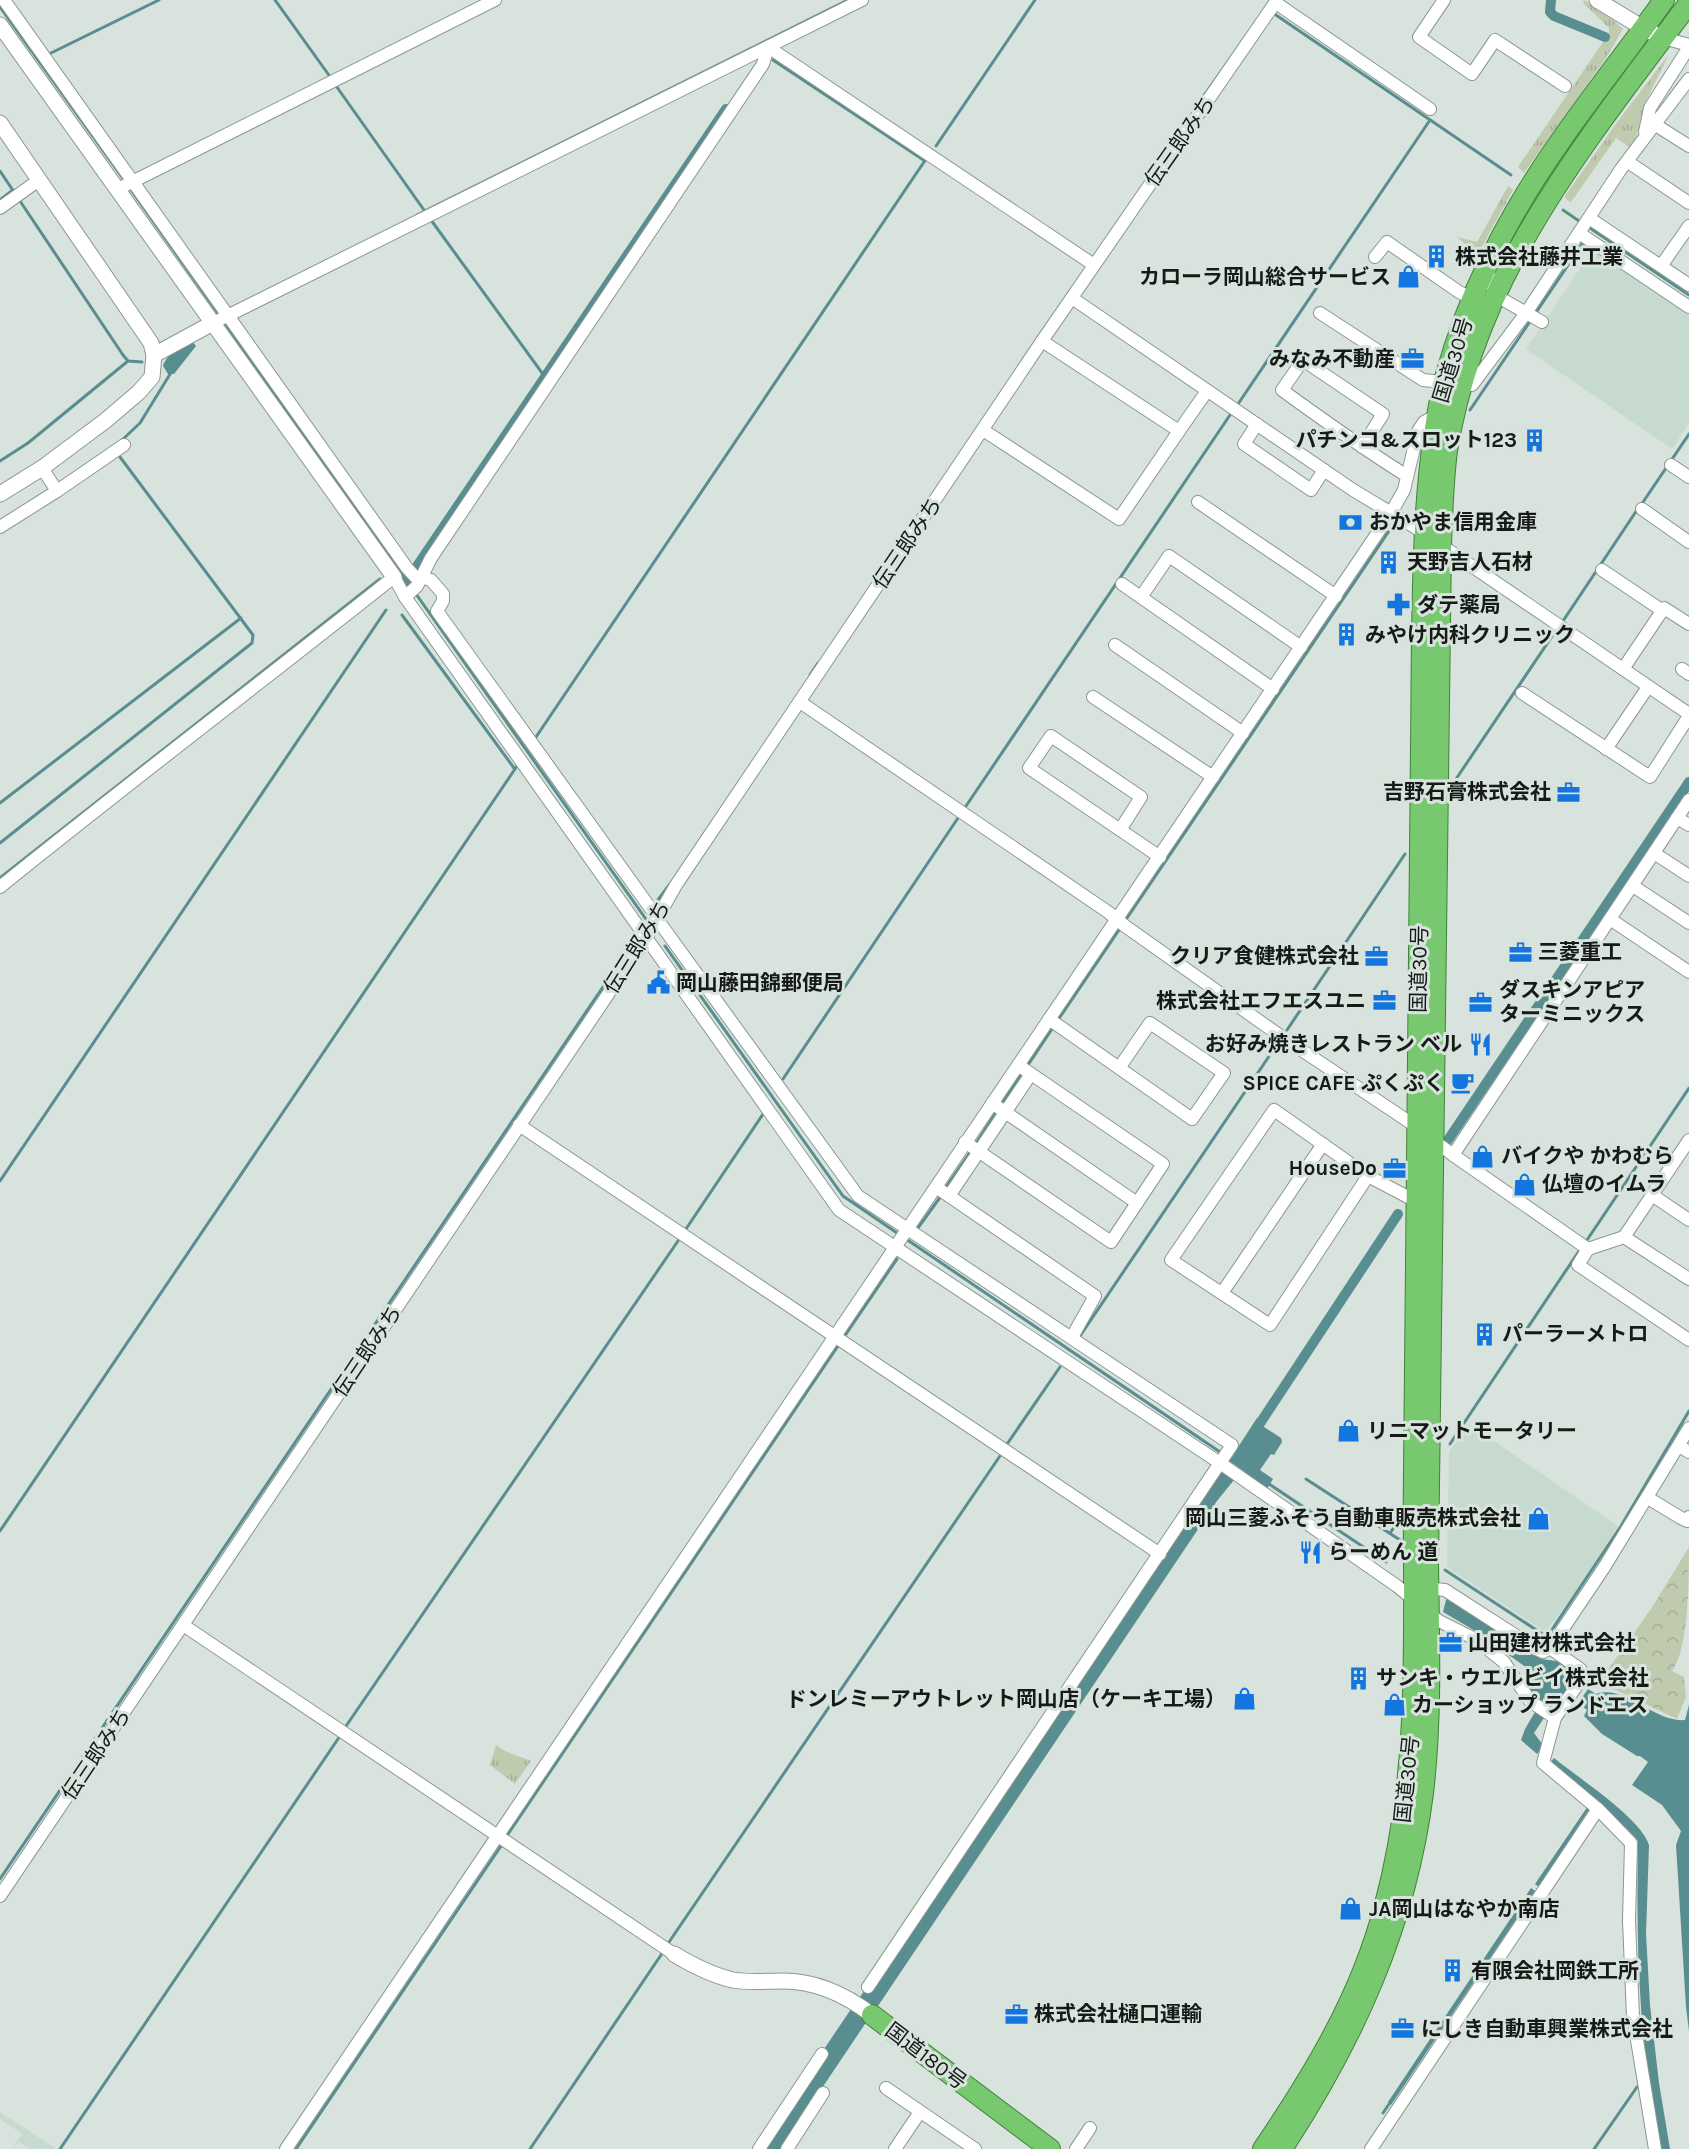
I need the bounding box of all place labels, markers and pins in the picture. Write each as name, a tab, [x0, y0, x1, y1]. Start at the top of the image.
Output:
building icon: 株式会社藤井工業	[1424, 244, 1450, 270]
place label: 株式会社藤井工業	[1455, 245, 1623, 269]
shop icon: カローラ岡山総合サービス	[1396, 264, 1422, 290]
place label: カローラ岡山総合サービス	[1139, 265, 1391, 289]
office icon: みなみ不動産	[1400, 346, 1426, 372]
place label: みなみ不動産	[1269, 347, 1395, 371]
building icon: パチンコ&スロット123	[1522, 427, 1548, 453]
place label: パチンコ&スロット123	[1295, 428, 1517, 452]
bank icon: おかやま信用金庫	[1338, 509, 1364, 535]
place label: おかやま信用金庫	[1369, 510, 1537, 534]
building icon: 天野吉人石材	[1376, 549, 1402, 575]
place label: 天野吉人石材	[1407, 550, 1533, 574]
pharmacy icon: ダテ薬局	[1386, 592, 1412, 618]
place label: ダテ薬局	[1417, 593, 1501, 617]
building icon: みやけ内科クリニック	[1334, 622, 1360, 648]
place label: みやけ内科クリニック	[1365, 623, 1575, 647]
office icon: 吉野石膏株式会社	[1556, 779, 1582, 805]
place label: 吉野石膏株式会社	[1383, 780, 1551, 804]
office icon: 三菱重工	[1507, 939, 1533, 965]
place label: 三菱重工	[1538, 940, 1622, 964]
office icon: クリア食健株式会社	[1364, 943, 1390, 969]
place label: クリア食健株式会社	[1170, 944, 1359, 968]
public building icon: 岡山藤田錦郵便局	[645, 970, 671, 996]
place label: 岡山藤田錦郵便局	[676, 971, 844, 995]
place label: ダスキンアピア ターミニックス	[1499, 978, 1645, 1026]
office icon: 株式会社エフエスユニ	[1371, 988, 1397, 1014]
place label: 株式会社エフエスユニ	[1156, 989, 1366, 1013]
office icon: ダスキンアピア ターミニックス	[1468, 989, 1494, 1015]
restaurant icon: お好み焼きレストラン ベル	[1467, 1031, 1493, 1057]
place label: お好み焼きレストラン ベル	[1205, 1032, 1462, 1056]
cafe icon: SPICE CAFE ぷくぷく	[1450, 1070, 1476, 1096]
place label: SPICE CAFE ぷくぷく	[1243, 1071, 1445, 1095]
shop icon: バイクや かわむら	[1470, 1143, 1496, 1169]
place label: バイクや かわむら	[1501, 1144, 1674, 1168]
office icon: HouseDo	[1382, 1155, 1408, 1181]
place label: HouseDo	[1289, 1156, 1377, 1180]
shop icon: 仏壇のイムラ	[1511, 1171, 1537, 1197]
place label: 仏壇のイムラ	[1542, 1172, 1667, 1196]
building icon: パーラーメトロ	[1471, 1321, 1497, 1347]
place label: パーラーメトロ	[1502, 1322, 1648, 1346]
shop icon: リニマットモータリー	[1336, 1418, 1362, 1444]
place label: リニマットモータリー	[1367, 1419, 1577, 1443]
shop icon: 岡山三菱ふそう自動車販売株式会社	[1526, 1505, 1552, 1531]
place label: 岡山三菱ふそう自動車販売株式会社	[1185, 1506, 1521, 1530]
restaurant icon: らーめん 道	[1297, 1539, 1323, 1565]
place label: らーめん 道	[1328, 1540, 1438, 1564]
office icon: 山田建材株式会社	[1437, 1630, 1463, 1656]
place label: 山田建材株式会社	[1468, 1631, 1636, 1655]
building icon: サンキ・ウエルビイ株式会社	[1345, 1665, 1371, 1691]
place label: サンキ・ウエルビイ株式会社	[1376, 1666, 1649, 1690]
shop icon: ドンレミーアウトレット岡山店（ケーキ工場）	[1231, 1686, 1257, 1712]
place label: ドンレミーアウトレット岡山店（ケーキ工場）	[786, 1687, 1226, 1711]
shop icon: カーショップ ランドエス	[1381, 1692, 1407, 1718]
place label: カーショップ ランドエス	[1412, 1693, 1648, 1717]
shop icon: JA岡山はなやか南店	[1338, 1896, 1364, 1922]
place label: JA岡山はなやか南店	[1369, 1897, 1559, 1921]
building icon: 有限会社岡鉄工所	[1440, 1958, 1466, 1984]
place label: 有限会社岡鉄工所	[1471, 1959, 1639, 1983]
office icon: 株式会社樋口運輸	[1003, 2001, 1029, 2027]
place label: 株式会社樋口運輸	[1034, 2002, 1202, 2026]
office icon: にしき自動車興業株式会社	[1390, 2016, 1416, 2042]
place label: にしき自動車興業株式会社	[1421, 2017, 1673, 2041]

